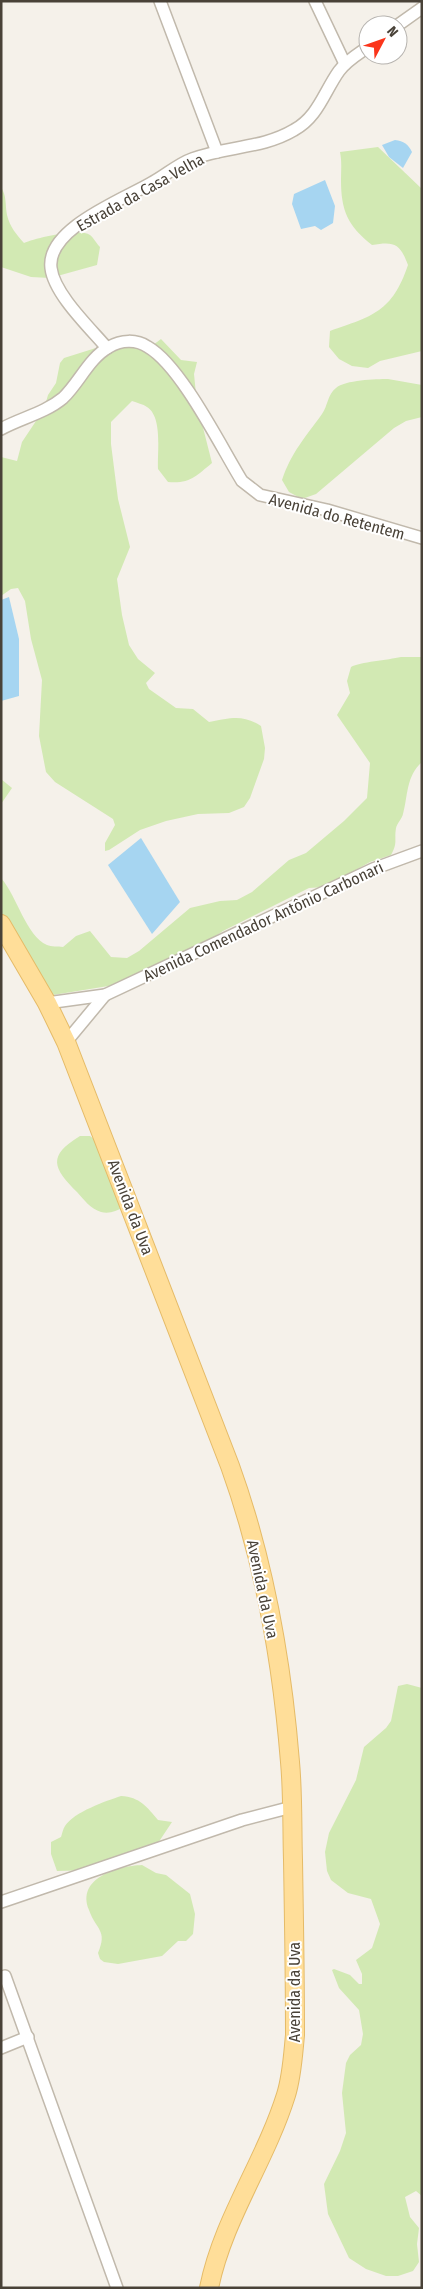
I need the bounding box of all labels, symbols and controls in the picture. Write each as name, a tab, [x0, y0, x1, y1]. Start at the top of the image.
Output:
north arrow	[358, 15, 408, 65]
text: N	[383, 23, 402, 41]
street label: Estrada da Casa Velha	[73, 149, 207, 235]
street label: Avenida do Retentem	[267, 489, 407, 544]
street label: Avenida Comendador Antônio Carbonari	[140, 857, 386, 986]
street label: Avenida da Uva	[104, 1157, 157, 1258]
street label: Avenida da Uva	[243, 1538, 282, 1640]
street label: Avenida da Uva	[285, 1942, 304, 2042]

